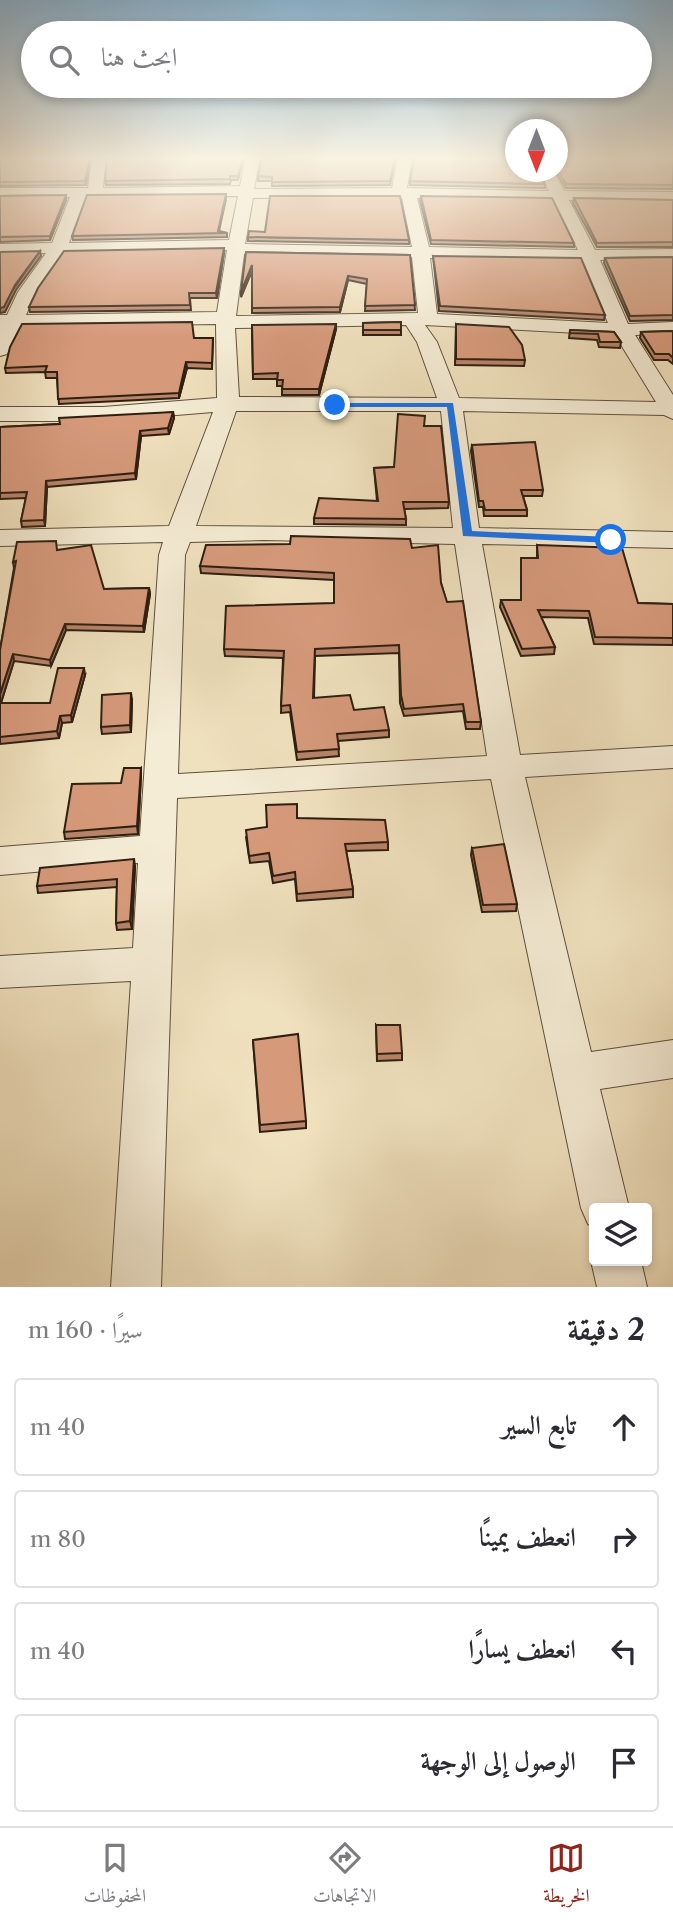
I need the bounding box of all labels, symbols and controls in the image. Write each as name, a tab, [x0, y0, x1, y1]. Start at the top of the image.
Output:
search box	[21, 21, 652, 98]
icon: search	[45, 41, 83, 79]
text: ابحث هنا	[101, 41, 177, 73]
north arrow	[505, 119, 568, 182]
route end	[319, 389, 350, 420]
route start	[595, 524, 626, 555]
map controls	[589, 1203, 652, 1266]
button: layers	[589, 1203, 652, 1266]
text: 2 دقيقة	[567, 1311, 645, 1348]
text: سيرًا · 160 m	[28, 1316, 143, 1344]
icon: ahead	[605, 1408, 643, 1446]
text: تابع السير	[502, 1409, 576, 1441]
text: 40 m	[30, 1413, 85, 1441]
icon: right	[605, 1520, 643, 1558]
text: انعطف يمينًا	[479, 1521, 576, 1553]
text: 80 m	[30, 1525, 86, 1553]
icon: left	[605, 1632, 643, 1670]
text: انعطف يسارًا	[468, 1633, 576, 1665]
text: 40 m	[30, 1637, 85, 1665]
icon: arrive	[605, 1744, 643, 1782]
text: الوصول إلى الوجهة	[421, 1745, 576, 1777]
tab: المحفوظات	[83, 1839, 146, 1914]
tab: الاتجاهات	[313, 1839, 376, 1914]
tab: الخريطة	[543, 1839, 590, 1914]

